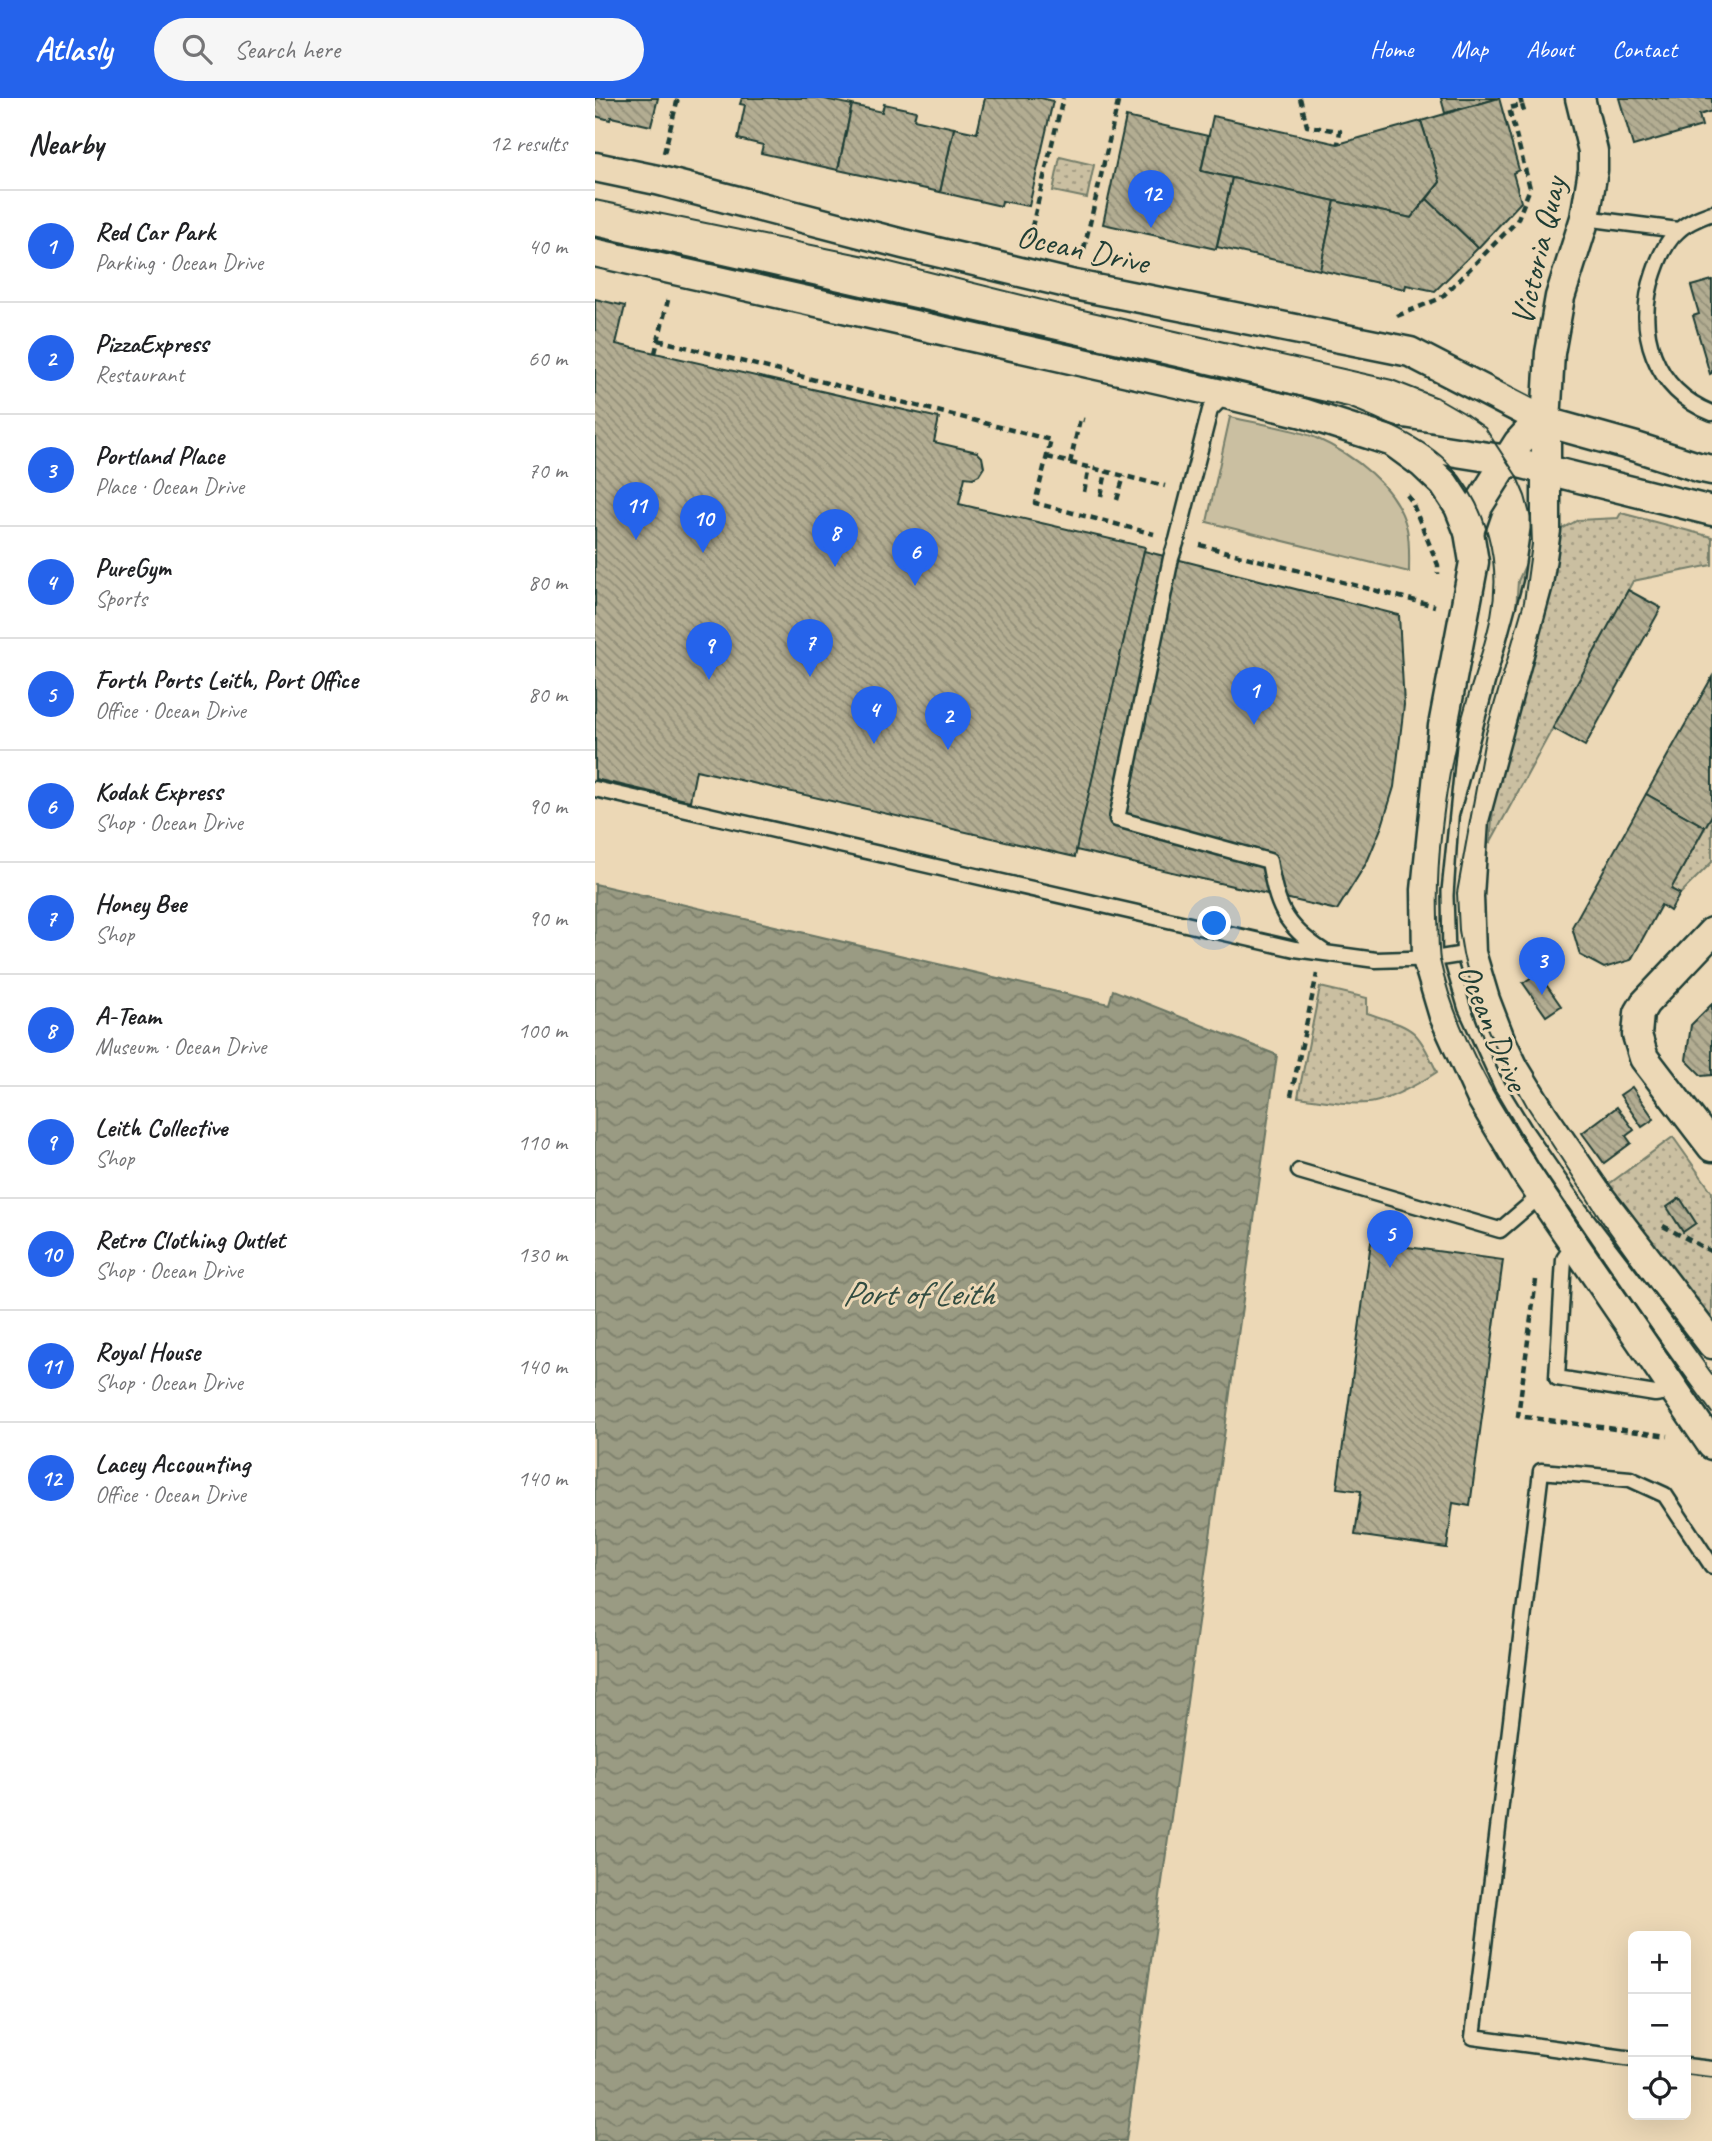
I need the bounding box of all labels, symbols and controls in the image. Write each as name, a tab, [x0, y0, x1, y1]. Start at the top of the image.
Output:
search box	[154, 18, 644, 81]
text: Atlasly	[35, 28, 112, 70]
icon: search	[178, 30, 216, 68]
text: Search here	[234, 33, 340, 66]
text: Home	[1370, 34, 1413, 64]
text: Map	[1451, 34, 1488, 64]
text: About	[1526, 34, 1574, 64]
text: Contact	[1612, 34, 1677, 64]
text: Nearby	[28, 125, 104, 163]
text: 12 results	[489, 129, 567, 158]
pin: 12	[1128, 170, 1174, 228]
street label: Victoria Quay	[1501, 170, 1576, 329]
text: Red Car Park	[95, 215, 215, 248]
street label: Ocean Drive	[1013, 215, 1155, 284]
text: 1	[46, 232, 56, 261]
text: 40 m	[528, 232, 567, 261]
text: Parking · Ocean Drive	[95, 248, 263, 277]
text: PizzaExpress	[95, 327, 208, 360]
text: 2	[46, 344, 56, 373]
text: 60 m	[528, 344, 567, 373]
text: Restaurant	[95, 360, 184, 389]
text: Portland Place	[95, 439, 224, 472]
text: 3	[46, 456, 56, 485]
text: 70 m	[528, 456, 567, 485]
text: Place · Ocean Drive	[95, 472, 244, 501]
pin: 11	[613, 482, 659, 540]
pin: 10	[680, 495, 726, 553]
pin: 8	[812, 509, 858, 567]
pin: 6	[892, 528, 938, 586]
text: PureGym	[95, 551, 171, 584]
text: 4	[46, 568, 56, 597]
text: 80 m	[528, 568, 567, 597]
text: Sports	[95, 584, 147, 613]
pin: 7	[787, 619, 833, 677]
pin: 9	[686, 622, 732, 680]
text: Forth Ports Leith, Port Office	[95, 663, 358, 696]
pin: 1	[1231, 667, 1277, 725]
text: 5	[46, 680, 56, 709]
text: 80 m	[528, 680, 567, 709]
pin: 4	[851, 686, 897, 744]
pin: 2	[925, 692, 971, 750]
text: Office · Ocean Drive	[95, 696, 246, 725]
text: Kodak Express	[95, 775, 222, 808]
text: 6	[46, 792, 56, 821]
text: 90 m	[528, 792, 567, 821]
text: Shop · Ocean Drive	[95, 808, 243, 837]
text: Honey Bee	[95, 887, 186, 920]
text: 7	[46, 904, 56, 933]
text: 90 m	[528, 904, 567, 933]
your location	[1197, 906, 1231, 940]
text: Shop	[95, 920, 134, 949]
pin: 3	[1519, 937, 1565, 995]
street label: Ocean Drive	[1448, 957, 1539, 1099]
text: A-Team	[95, 999, 160, 1032]
text: 8	[46, 1016, 56, 1045]
text: 100 m	[518, 1016, 567, 1045]
text: Museum · Ocean Drive	[95, 1032, 266, 1061]
text: Leith Collective	[95, 1111, 227, 1144]
text: 9	[46, 1128, 56, 1157]
text: 110 m	[518, 1128, 567, 1157]
text: Shop	[95, 1144, 134, 1173]
pin: 5	[1367, 1210, 1413, 1268]
text: Retro Clothing Outlet	[95, 1223, 285, 1256]
text: 10	[41, 1240, 61, 1269]
text: 130 m	[518, 1240, 567, 1269]
text: Shop · Ocean Drive	[95, 1256, 243, 1285]
water label: Port of Leith	[842, 1271, 997, 1316]
text: Royal House	[95, 1335, 200, 1368]
text: 11	[41, 1352, 61, 1381]
text: 140 m	[518, 1352, 567, 1381]
text: Shop · Ocean Drive	[95, 1368, 243, 1397]
text: Lacey Accounting	[95, 1447, 250, 1480]
text: 12	[41, 1464, 61, 1493]
text: 140 m	[518, 1464, 567, 1493]
text: Office · Ocean Drive	[95, 1480, 246, 1509]
map controls	[1628, 1931, 1691, 2120]
button: +	[1628, 1931, 1691, 1994]
button: −	[1628, 1994, 1691, 2057]
button: locate	[1628, 2057, 1691, 2120]

